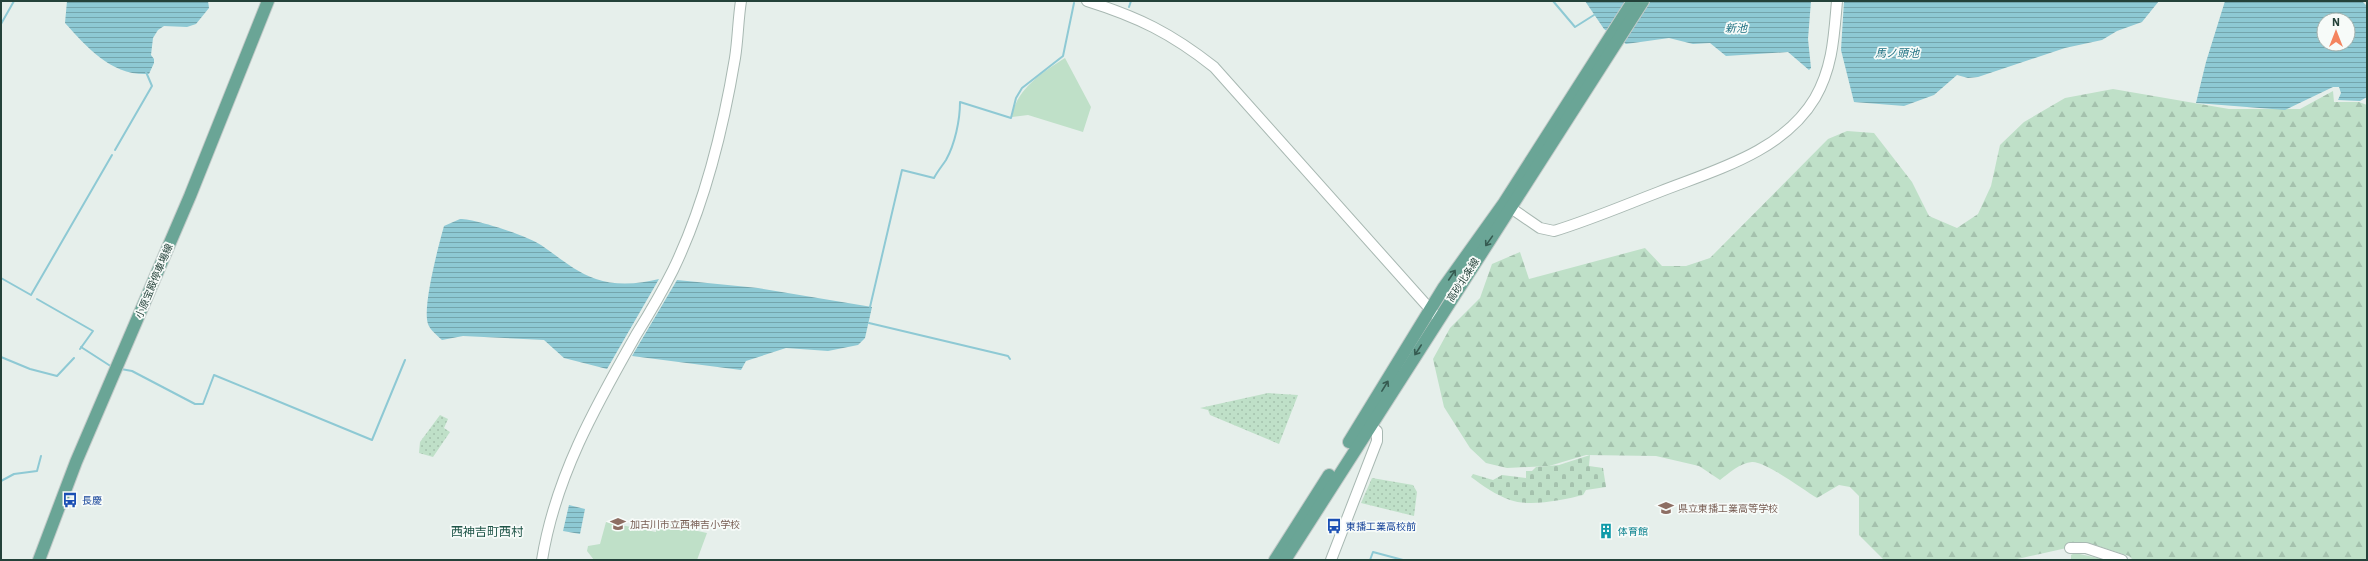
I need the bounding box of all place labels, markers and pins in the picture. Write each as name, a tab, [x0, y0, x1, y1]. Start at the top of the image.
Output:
bus stop icon: 長慶	[61, 491, 79, 509]
place label: 長慶	[82, 494, 102, 507]
school or university icon: 県立東播工業高等学校	[1657, 499, 1675, 517]
place label: 県立東播工業高等学校	[1678, 502, 1778, 515]
school or university icon: 加古川市立西神吉小学校	[609, 515, 627, 533]
bus stop icon: 東播工業高校前	[1325, 517, 1343, 535]
place label: 加古川市立西神吉小学校	[630, 518, 740, 531]
place label: 東播工業高校前	[1346, 520, 1416, 533]
building icon: 体育館	[1597, 522, 1615, 540]
place label: 体育館	[1618, 525, 1648, 538]

